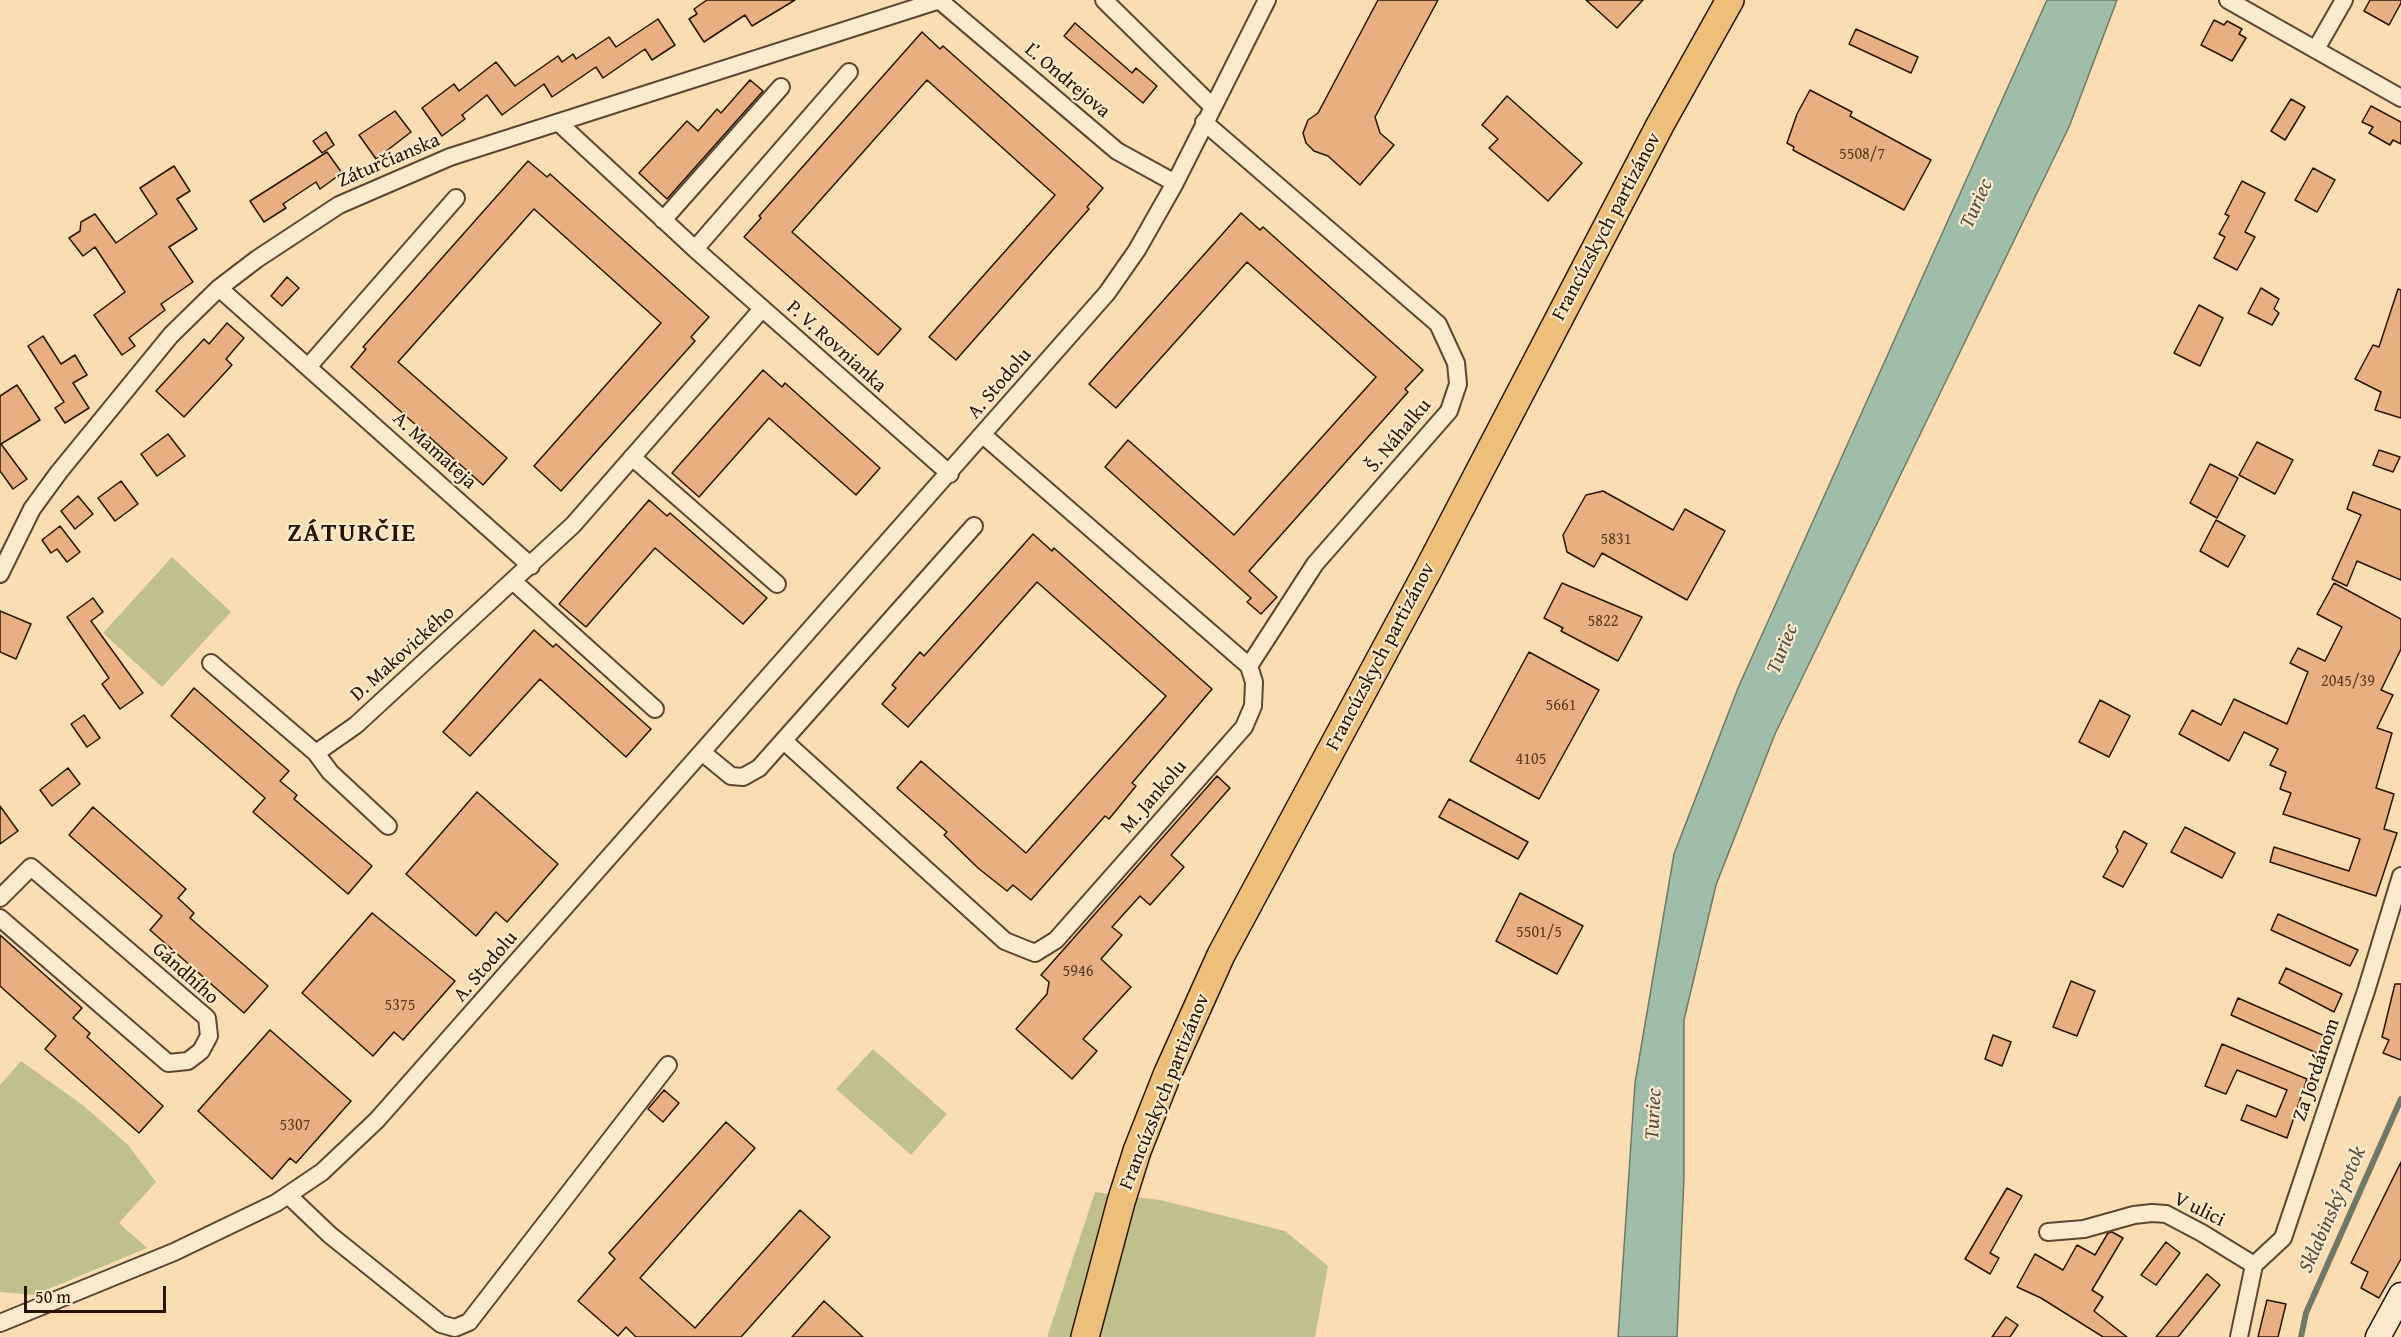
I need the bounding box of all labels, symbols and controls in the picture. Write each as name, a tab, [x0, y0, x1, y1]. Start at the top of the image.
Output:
street label: Ľ. Ondrejova	[1019, 38, 1115, 124]
street label: Záturčianska	[334, 129, 444, 193]
street label: Francúzskych partizánov	[1547, 129, 1667, 325]
house number: 5508/7	[1839, 145, 1885, 165]
water label: Turiec	[1955, 175, 1999, 233]
street label: P. V. Rovnianka	[781, 296, 891, 398]
street label: A. Stodolu	[963, 344, 1037, 424]
street label: Š. Náhalku	[1361, 394, 1437, 478]
street label: A. Mamateja	[387, 407, 481, 495]
district label: ZÁTURČIE	[287, 518, 417, 550]
house number: 5831	[1601, 530, 1631, 550]
street label: Francúzskych partizánov	[1321, 559, 1441, 755]
street label: D. Makovického	[346, 601, 460, 707]
house number: 5822	[1588, 612, 1618, 632]
water label: Turiec	[1762, 620, 1804, 678]
house number: 2045/39	[2321, 672, 2375, 692]
house number: 5661	[1546, 696, 1576, 716]
house number: 4105	[1516, 750, 1546, 770]
street label: M. Jankolu	[1116, 756, 1192, 838]
house number: 5501/5	[1516, 923, 1562, 943]
street label: A. Stodolu	[449, 927, 523, 1007]
street label: Gándhího	[147, 938, 223, 1010]
house number: 5946	[1063, 962, 1093, 982]
street label: Francúzskych partizánov	[1115, 990, 1215, 1194]
house number: 5375	[385, 996, 415, 1016]
street label: Za Jordánom	[2288, 1016, 2346, 1124]
water label: Turiec	[1640, 1087, 1668, 1141]
house number: 5307	[280, 1116, 310, 1136]
water label: Sklabinský potok	[2294, 1143, 2372, 1277]
street label: V ulici	[2169, 1187, 2229, 1233]
scale bar	[27, 1274, 170, 1312]
text: 50 m	[35, 1283, 71, 1310]

